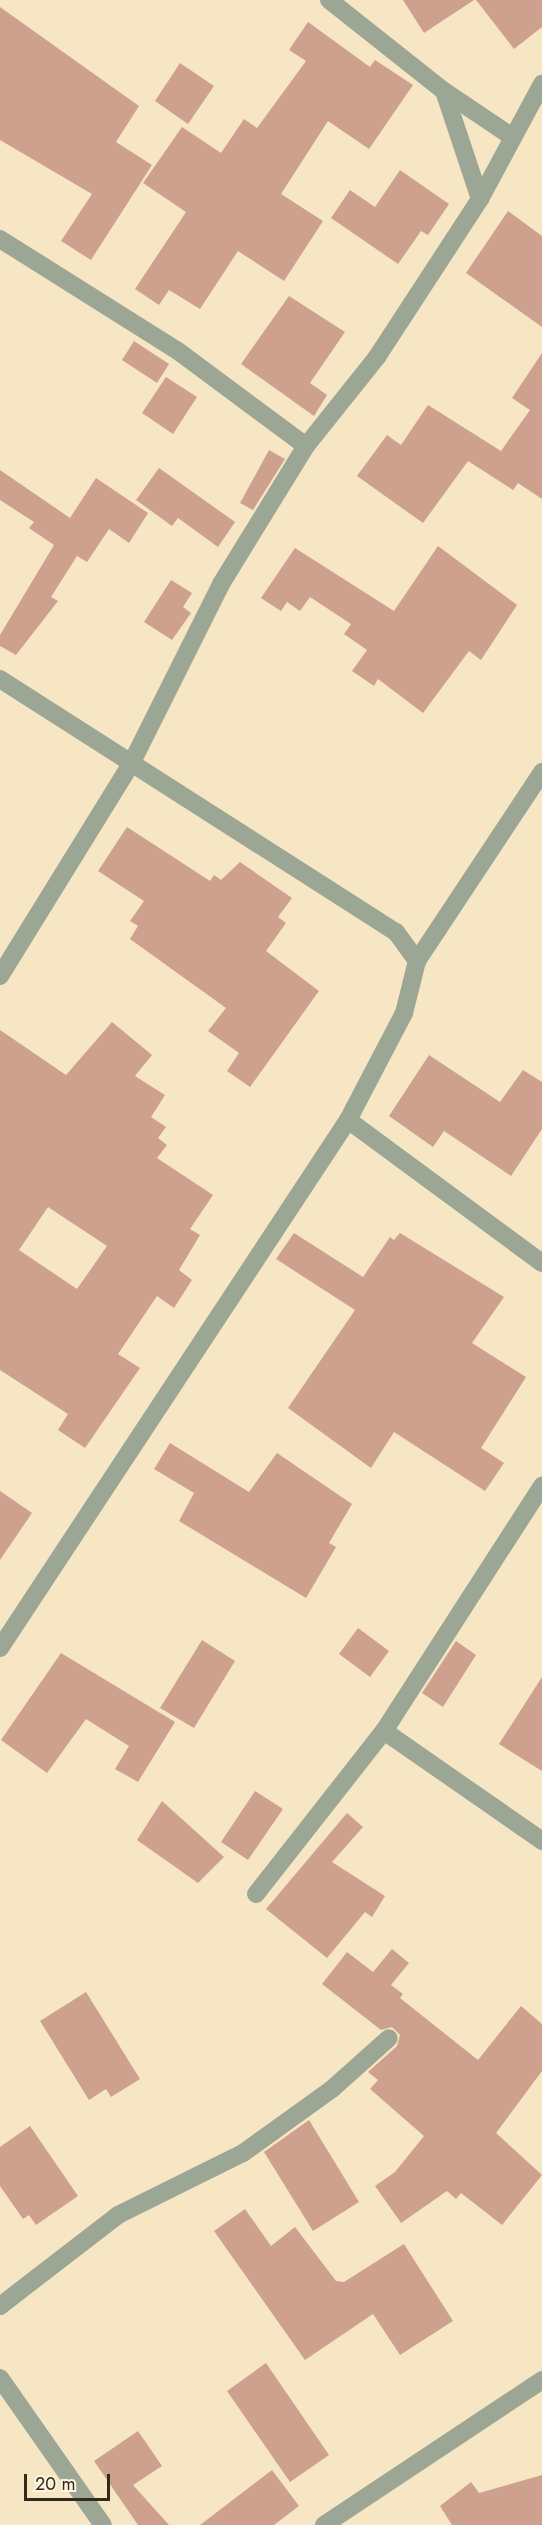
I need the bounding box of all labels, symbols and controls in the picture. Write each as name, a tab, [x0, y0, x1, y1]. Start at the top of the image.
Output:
scale bar	[27, 2462, 112, 2500]
text: 20 m	[35, 2471, 75, 2497]

